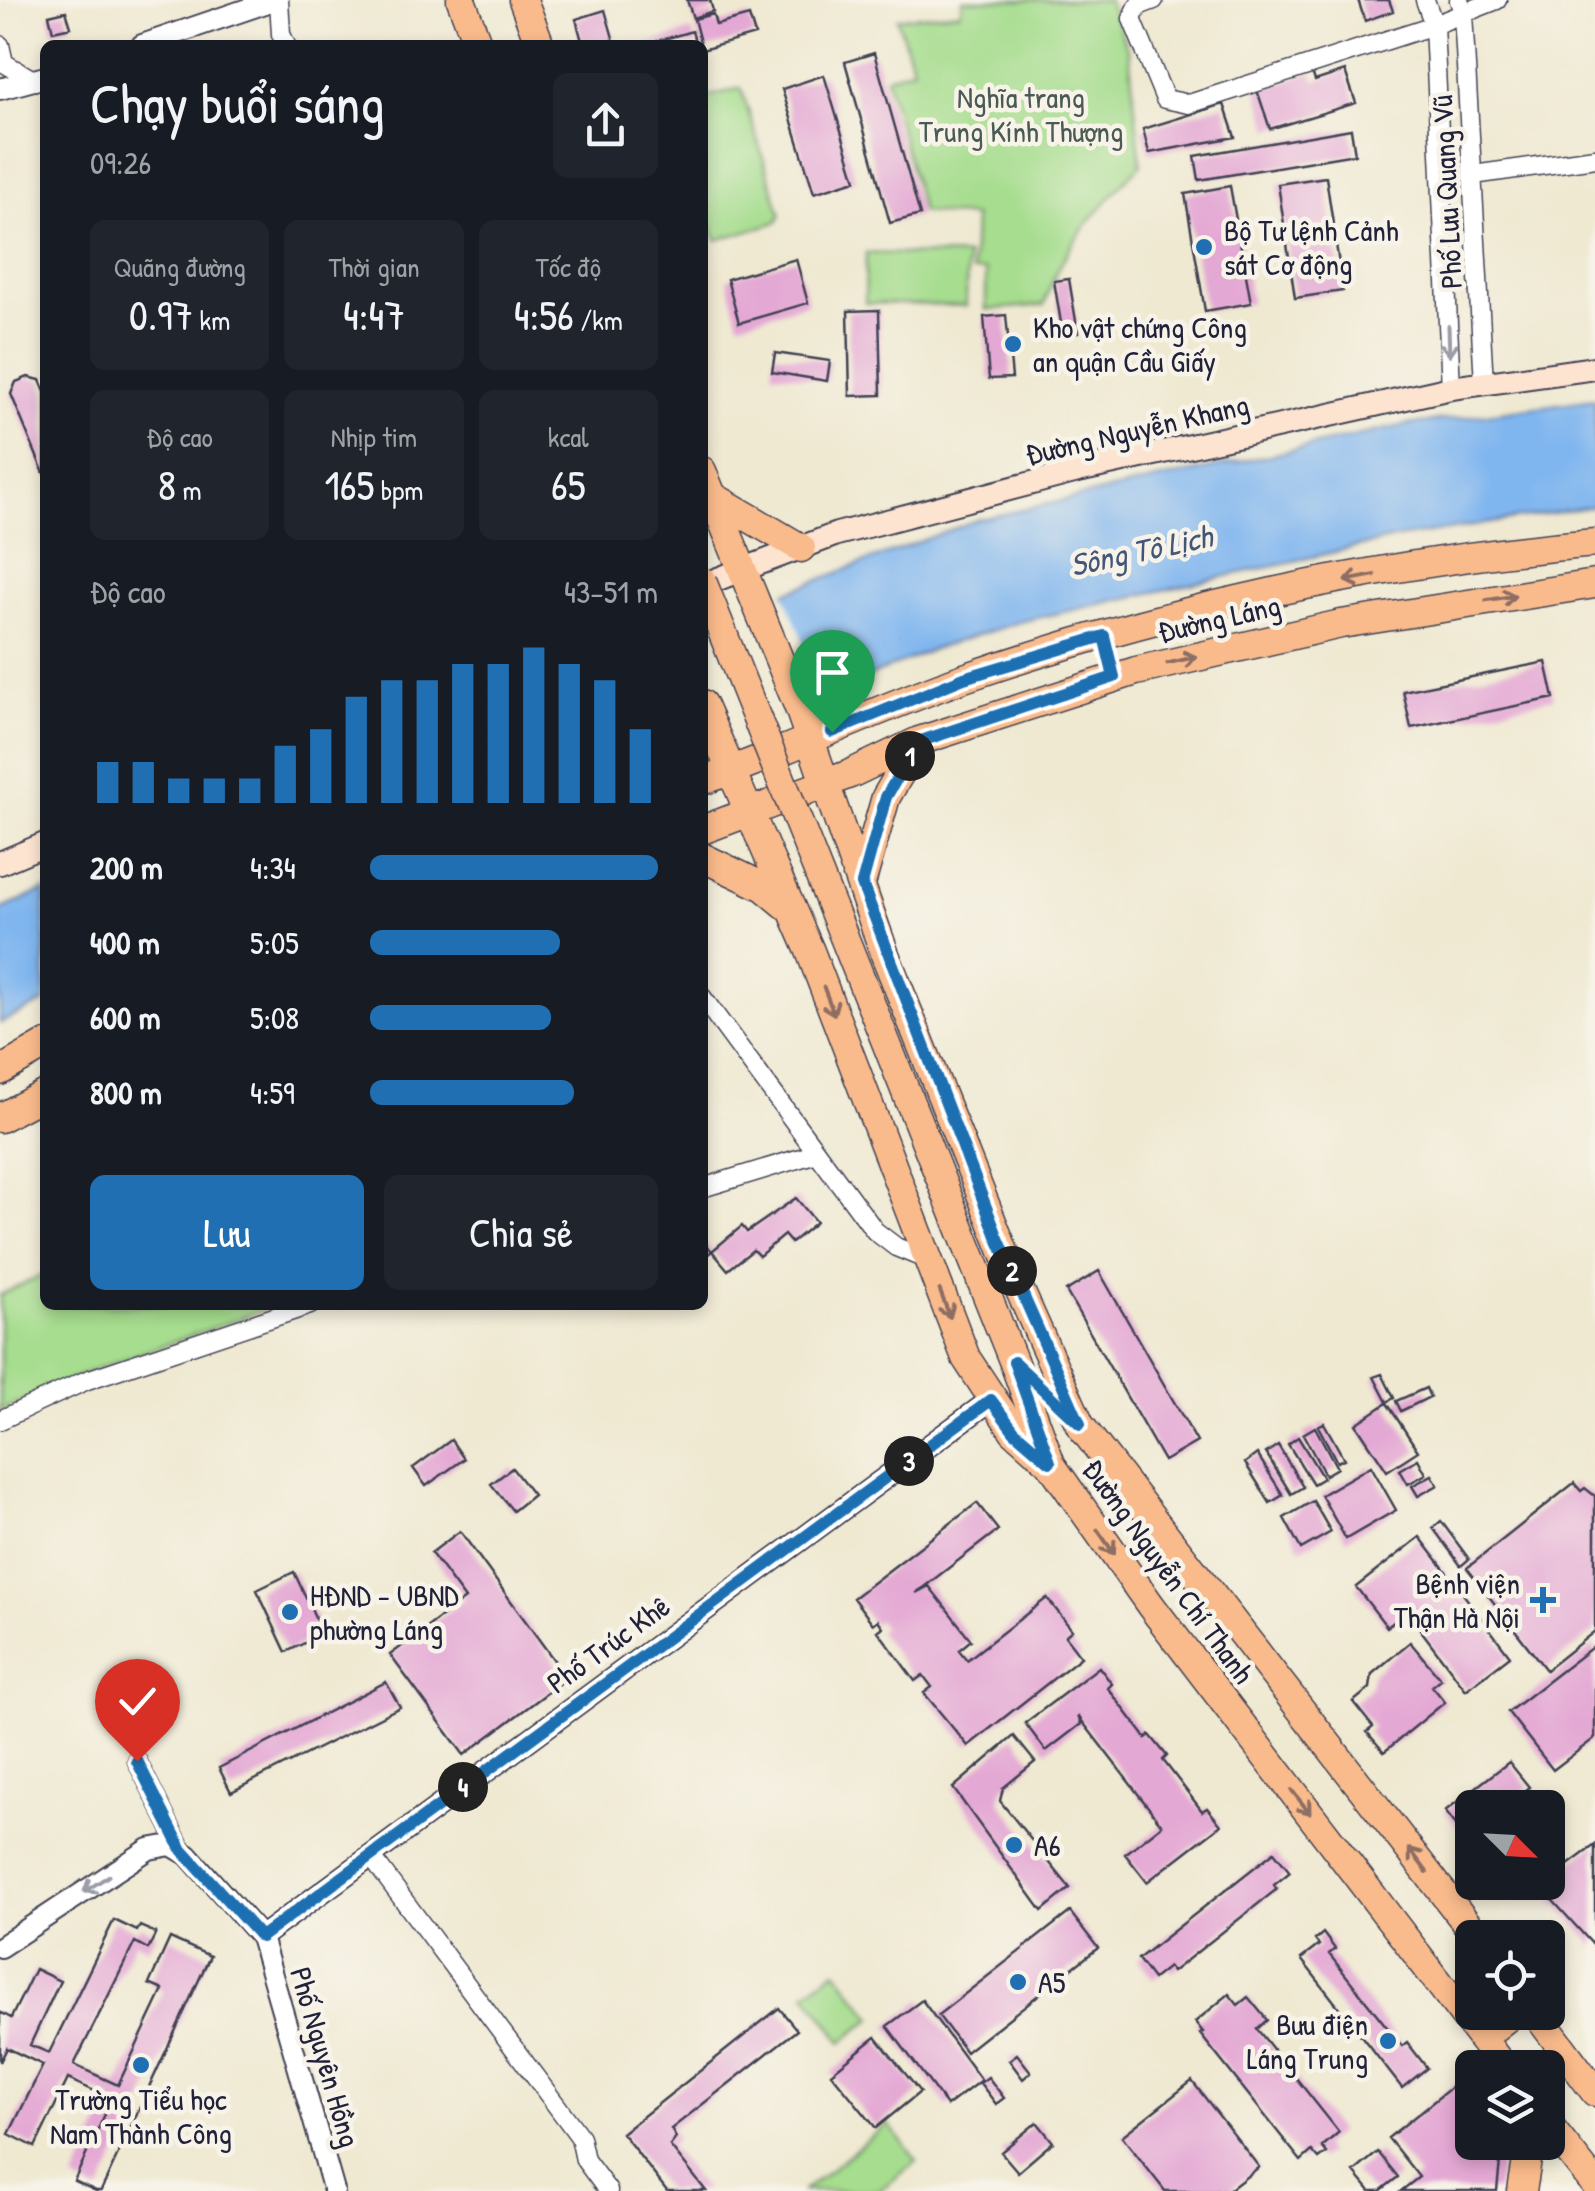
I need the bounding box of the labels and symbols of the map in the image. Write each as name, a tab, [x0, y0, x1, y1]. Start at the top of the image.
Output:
park label: Nghĩa trang Trung Kính Thượng	[919, 77, 1123, 151]
street label: Phố Lưu Quang Vũ	[1421, 94, 1471, 290]
place label: Bộ Tư lệnh Cảnh sát Cơ động	[1224, 210, 1398, 284]
marker: Bộ Tư lệnh Cảnh sát Cơ động	[1193, 236, 1215, 258]
place label: Kho vật chứng Công an quận Cầu Giấy	[1033, 307, 1247, 381]
one-way arrow	[1440, 324, 1459, 356]
marker: Kho vật chứng Công an quận Cầu Giấy	[1002, 333, 1024, 355]
street label: Đường Nguyễn Khang	[1022, 384, 1252, 474]
water label: Sông Tô Lịch	[1066, 513, 1218, 586]
one-way arrow	[1344, 569, 1377, 588]
street label: Đường Láng	[1154, 585, 1284, 651]
one-way arrow	[1484, 589, 1516, 607]
pin	[790, 630, 875, 733]
one-way arrow	[1165, 650, 1197, 668]
pin: 1	[885, 731, 935, 781]
one-way arrow	[821, 984, 839, 1015]
pin: 2	[987, 1246, 1037, 1296]
one-way arrow	[937, 1289, 955, 1319]
pin: 3	[884, 1436, 934, 1486]
street label: Đường Nguyễn Chí Thanh	[1074, 1451, 1264, 1691]
one-way arrow	[1095, 1528, 1116, 1556]
place label: Bệnh viện Thận Hà Nội	[1394, 1563, 1520, 1637]
place label: HĐND - UBND phường Láng	[310, 1575, 459, 1649]
street label: Phố Trúc Khê	[539, 1586, 677, 1702]
marker: Bệnh viện Thận Hà Nội	[1530, 1587, 1556, 1613]
marker: HĐND - UBND phường Láng	[279, 1601, 301, 1623]
pin	[95, 1659, 180, 1762]
pin: 4	[438, 1762, 488, 1812]
one-way arrow	[1290, 1789, 1312, 1815]
north arrow	[1455, 1790, 1565, 1900]
place label: A6	[1034, 1825, 1061, 1865]
marker: A6	[1003, 1834, 1025, 1856]
one-way arrow	[1408, 1847, 1429, 1874]
one-way arrow	[83, 1873, 111, 1894]
street label: Phố Nguyên Hồng	[281, 1962, 371, 2152]
place label: A5	[1038, 1962, 1066, 2002]
marker: A5	[1007, 1971, 1029, 1993]
place label: Bưu điện Láng Trung	[1247, 2004, 1368, 2078]
marker: Bưu điện Láng Trung	[1377, 2030, 1399, 2052]
marker: Trường Tiểu học Nam Thành Công	[130, 2054, 152, 2076]
place label: Trường Tiểu học Nam Thành Công	[50, 2079, 232, 2153]

